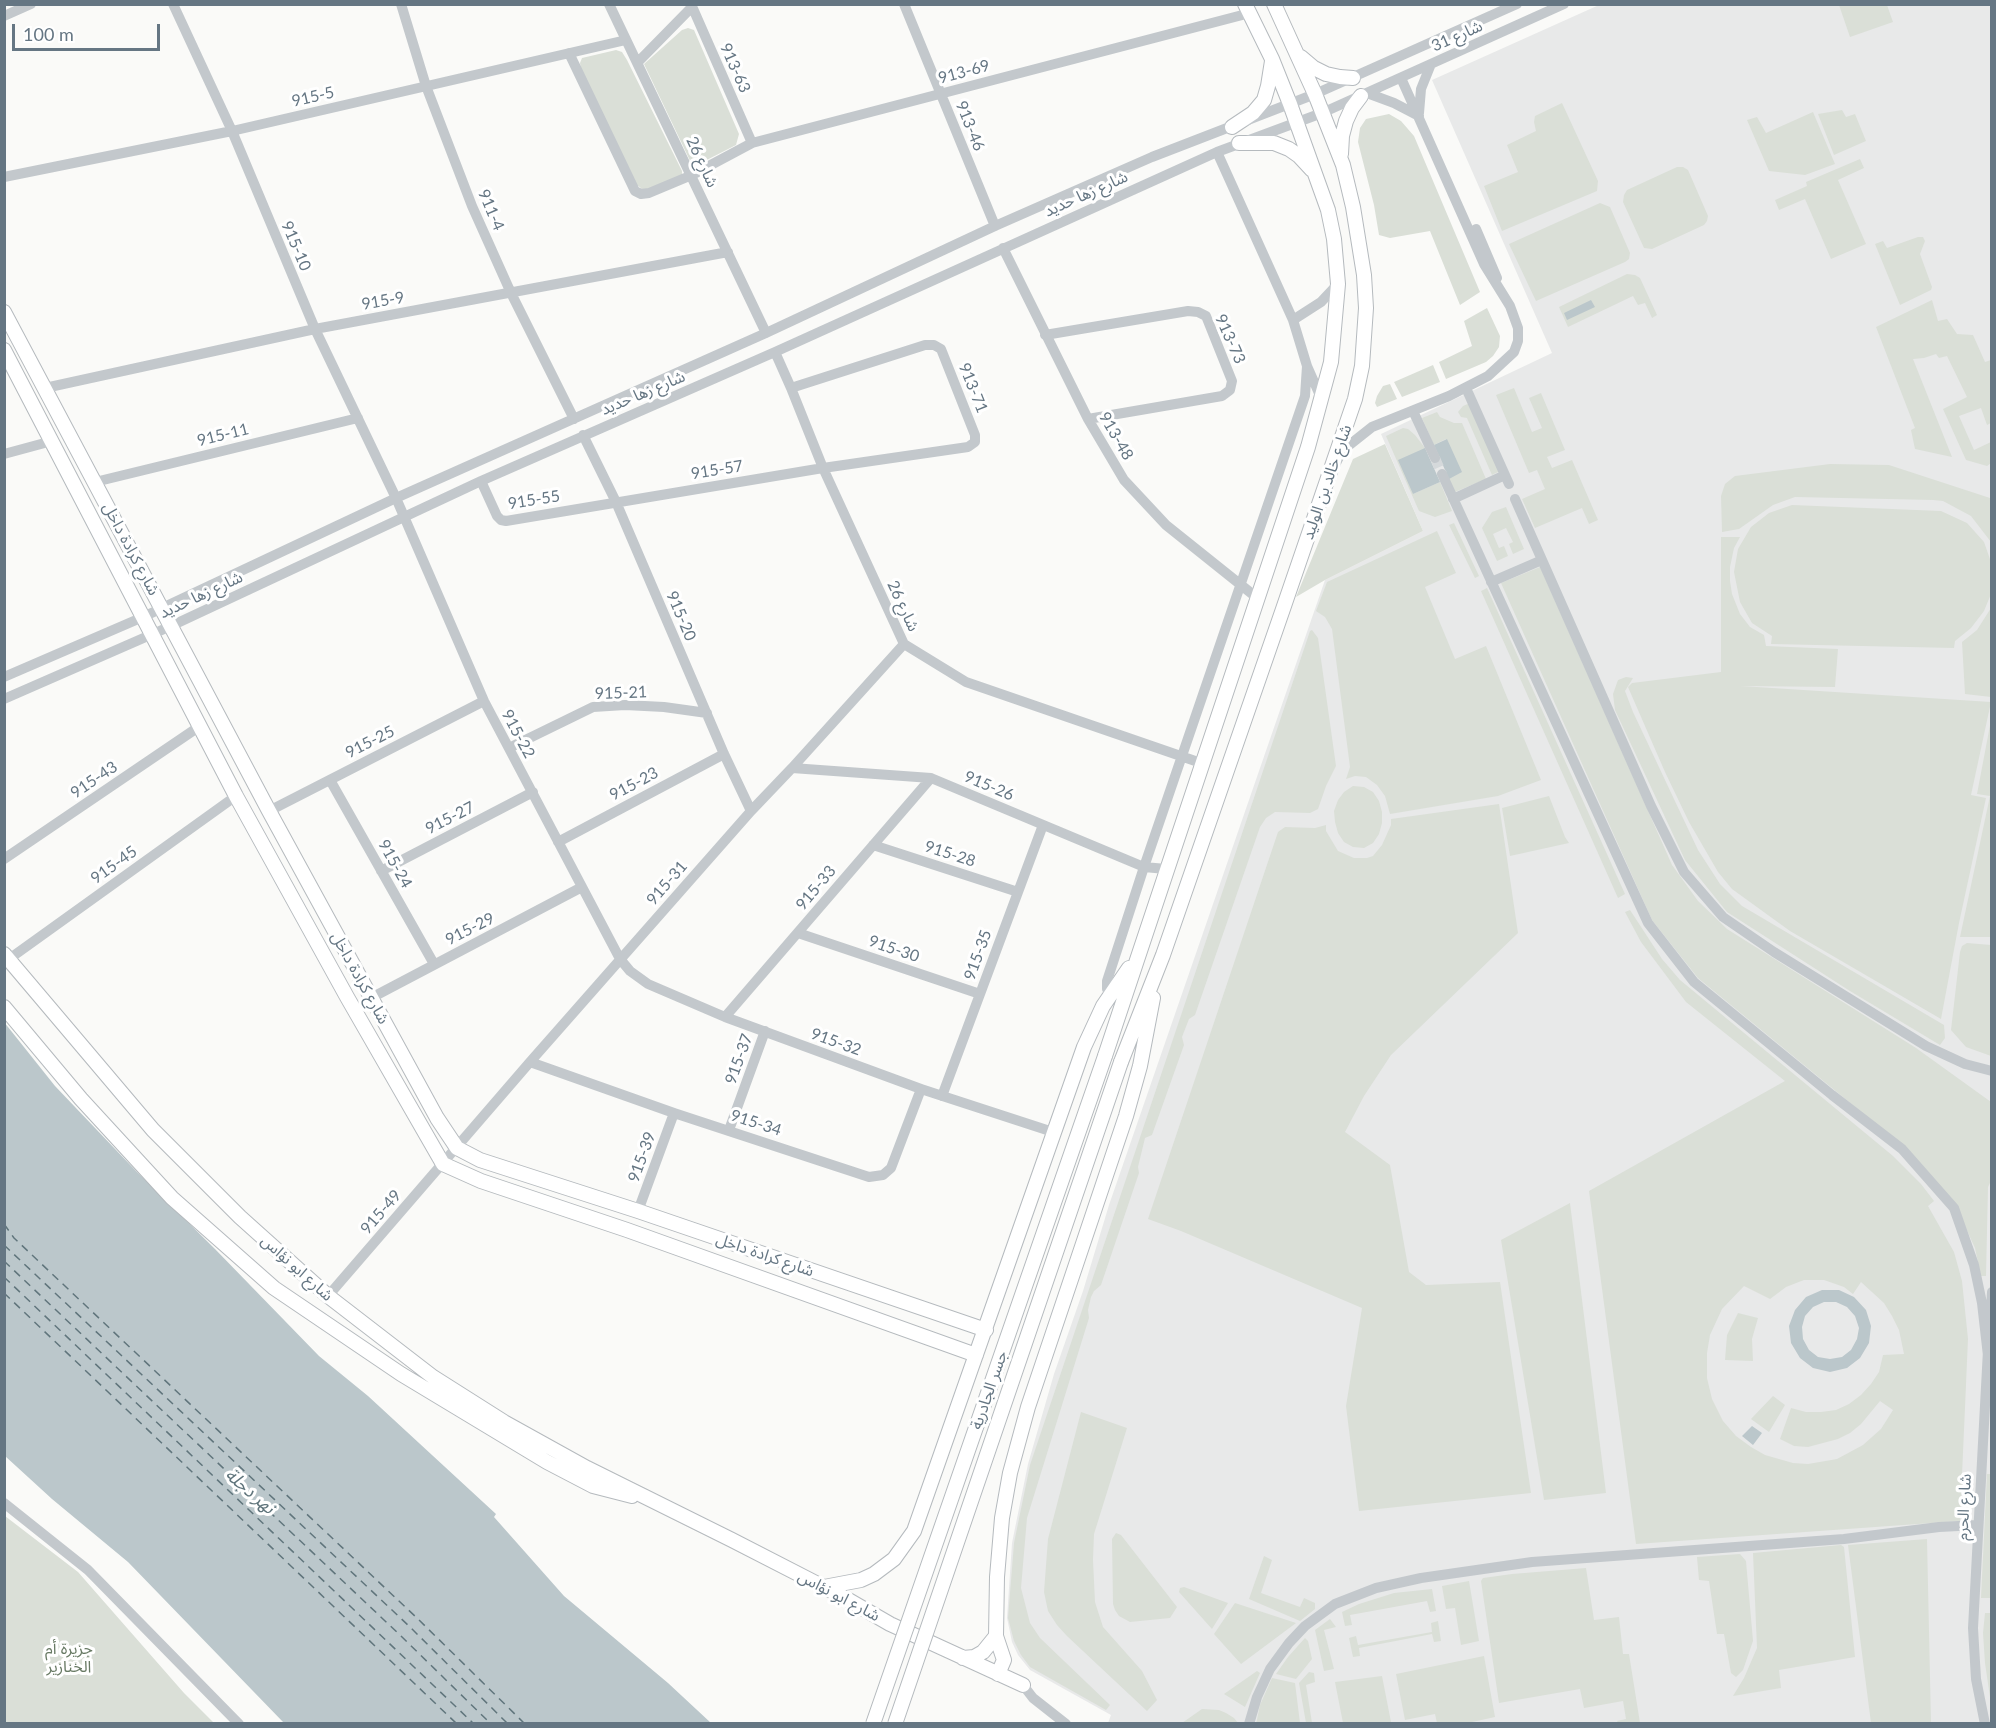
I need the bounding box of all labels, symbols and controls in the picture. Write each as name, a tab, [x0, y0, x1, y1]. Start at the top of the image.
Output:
scale bar	[15, 12, 164, 50]
street label: شارع 31	[1429, 16, 1485, 56]
text: 100 m	[23, 23, 74, 45]
street label: 913-63	[716, 40, 754, 96]
street label: 913-69	[936, 56, 992, 88]
street label: 915-5	[290, 83, 336, 111]
street label: 913-46	[951, 98, 989, 154]
street label: شارع 26	[682, 134, 722, 190]
street label: شارع زها حديد	[1041, 167, 1131, 221]
street label: 911-4	[474, 186, 508, 234]
street label: 915-10	[277, 218, 315, 274]
street label: 915-9	[360, 288, 406, 314]
street label: 913-73	[1211, 311, 1249, 367]
street label: 913-71	[954, 360, 992, 416]
street label: شارع زها حديد	[598, 367, 688, 419]
street label: 913-48	[1095, 409, 1137, 463]
street label: 915-11	[195, 419, 251, 451]
street label: شارع خالد بن الوليد	[1298, 422, 1356, 542]
street label: 915-57	[690, 456, 744, 484]
street label: 915-55	[507, 486, 561, 514]
street label: شارع كرادة داخل	[98, 499, 164, 599]
street label: شارع زها حديد	[156, 567, 246, 623]
street label: شارع 26	[883, 578, 923, 634]
street label: 915-20	[662, 588, 700, 644]
street label: 915-21	[595, 682, 647, 704]
street label: 915-22	[497, 706, 539, 762]
street label: 915-25	[342, 722, 398, 762]
street label: 915-43	[67, 757, 121, 803]
street label: 915-23	[606, 763, 662, 805]
street label: 915-26	[961, 767, 1017, 805]
street label: 915-27	[422, 798, 478, 838]
street label: 915-24	[374, 836, 416, 892]
street label: 915-28	[922, 837, 978, 871]
street label: 915-45	[87, 842, 141, 888]
street label: 915-31	[643, 857, 691, 909]
street label: 915-33	[792, 862, 840, 914]
street label: 915-29	[442, 909, 498, 949]
street label: 915-35	[960, 927, 996, 983]
street label: شارع كرادة داخل	[327, 929, 393, 1027]
street label: 915-30	[866, 931, 922, 967]
street label: 915-32	[808, 1024, 864, 1060]
street label: 915-37	[721, 1031, 757, 1087]
street label: 915-34	[728, 1106, 784, 1140]
street label: 915-39	[624, 1129, 660, 1185]
street label: 915-49	[357, 1186, 405, 1238]
street label: شارع كرادة داخل	[713, 1229, 817, 1281]
street label: شارع ابو نؤاس	[257, 1231, 337, 1305]
street label: جسر الجادرية	[967, 1348, 1011, 1432]
water label: نهر دجلة	[221, 1464, 279, 1518]
street label: شارع الحرم	[1953, 1473, 1975, 1541]
street label: شارع ابو نؤاس	[795, 1566, 883, 1626]
park label: جزيرة أم الخنازير	[45, 1639, 93, 1677]

